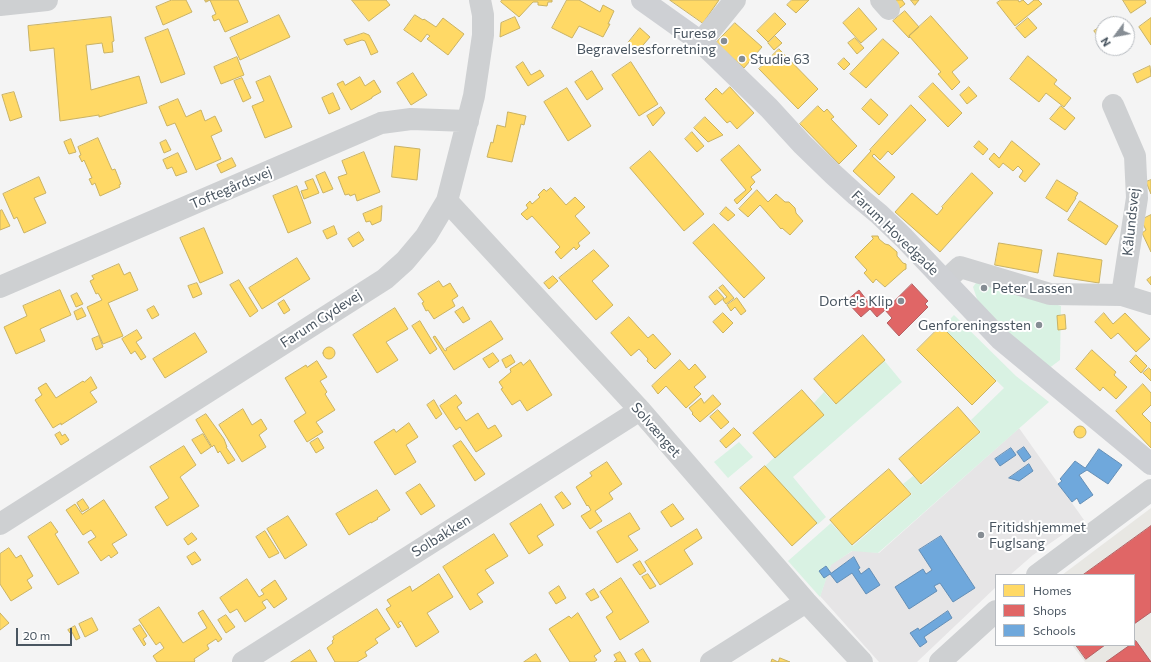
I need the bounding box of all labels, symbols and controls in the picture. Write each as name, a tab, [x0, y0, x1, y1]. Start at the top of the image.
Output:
north arrow	[1095, 16, 1135, 56]
place label: Furesø Begravelsesforretning	[577, 25, 716, 58]
text: N	[1098, 35, 1113, 49]
marker: Furesø Begravelsesforretning	[719, 36, 729, 46]
place label: Studie 63	[750, 51, 810, 67]
marker: Studie 63	[737, 54, 747, 64]
street label: Toftegårdsvej	[188, 163, 274, 213]
street label: Farum Hovedgade	[848, 187, 942, 279]
street label: Kålundsvej	[1119, 187, 1143, 257]
place label: Peter Lassen	[992, 280, 1073, 296]
marker: Peter Lassen	[979, 283, 989, 293]
street label: Farum Gydevej	[277, 286, 365, 352]
place label: Dorte's Klip	[819, 293, 893, 309]
marker: Dorte's Klip	[896, 296, 906, 306]
place label: Genforeningssten	[918, 317, 1031, 333]
marker: Genforeningssten	[1034, 320, 1044, 330]
street label: Solvænget	[628, 399, 684, 461]
street label: Solbakken	[409, 511, 473, 561]
place label: Fritidshjemmet Fuglsang	[989, 519, 1086, 552]
marker: Fritidshjemmet Fuglsang	[976, 530, 986, 540]
legend	[995, 574, 1135, 646]
text: Homes	[1033, 583, 1071, 597]
text: Shops	[1033, 603, 1067, 617]
scale bar	[18, 620, 74, 646]
text: Schools	[1033, 623, 1076, 637]
text: 20 m	[23, 628, 50, 642]

